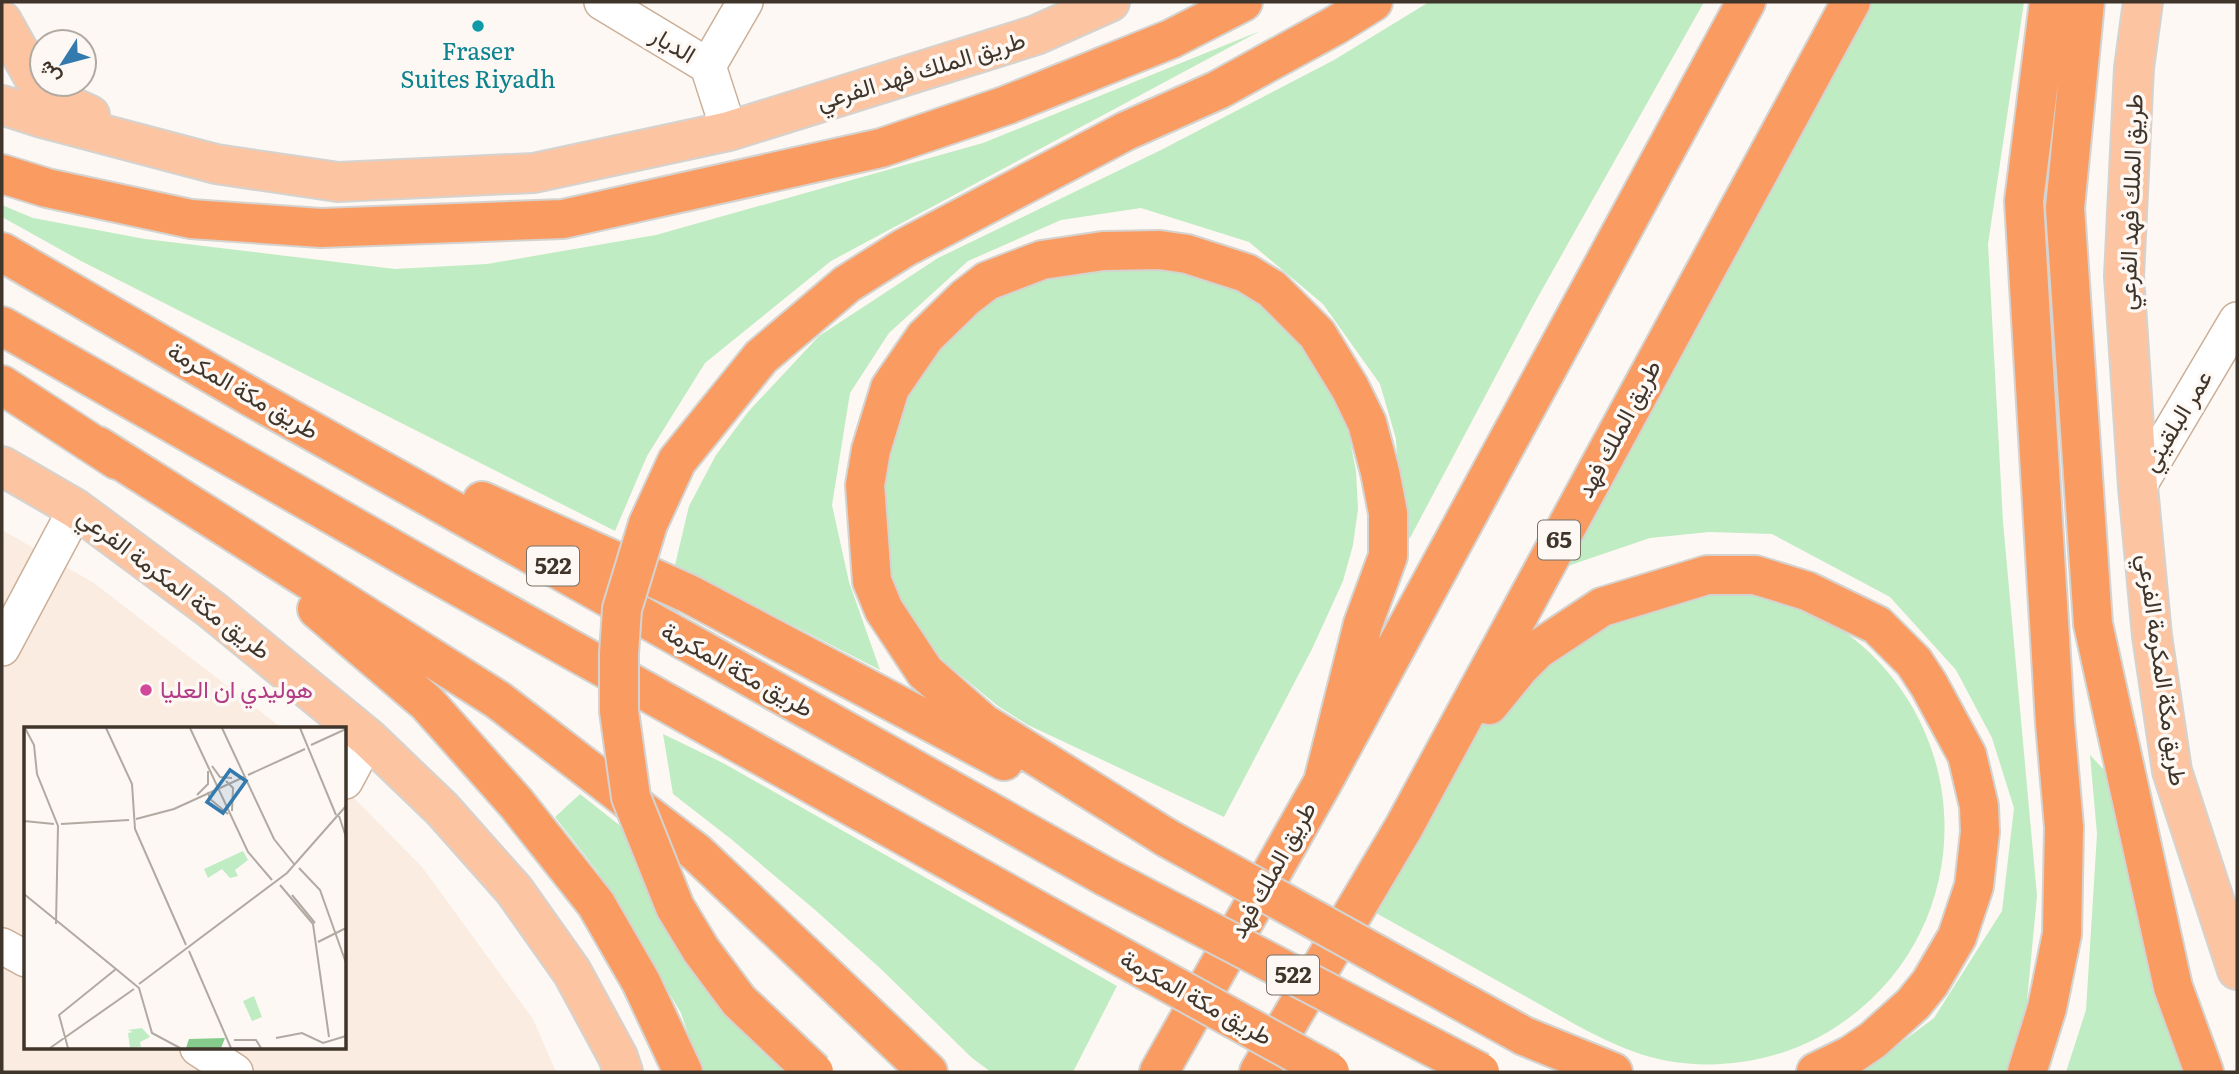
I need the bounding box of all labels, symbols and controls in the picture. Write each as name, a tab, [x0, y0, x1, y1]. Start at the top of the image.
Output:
street label: الديار	[644, 15, 704, 70]
marker: Fraser Suites Riyadh	[470, 18, 486, 34]
street label: طريق الملك فهد الفرعي	[812, 20, 1030, 121]
north arrow	[28, 28, 98, 98]
place label: Fraser Suites Riyadh	[400, 32, 556, 95]
text: ش	[30, 56, 66, 91]
street label: طريق الملك فهد الفرعي	[2107, 93, 2154, 311]
street label: طريق مكة المكرمة	[162, 331, 326, 446]
street label: طريق الملك فهد	[1566, 353, 1668, 503]
street label: عمر البلقيني	[2131, 362, 2222, 479]
street label: طريق مكة المكرمة الفرعي	[69, 498, 279, 670]
road number: 65	[1538, 520, 1580, 560]
road number: 522	[527, 546, 579, 586]
street label: طريق مكة المكرمة الفرعي	[2127, 551, 2198, 788]
street label: طريق مكة المكرمة	[656, 612, 821, 724]
place label: هوليدي ان العليا	[160, 670, 313, 709]
marker: هوليدي ان العليا	[138, 682, 154, 698]
inset map	[24, 727, 346, 1050]
street label: طريق الملك فهد	[1219, 794, 1323, 944]
street label: طريق مكة المكرمة	[1115, 940, 1280, 1052]
road number: 522	[1267, 956, 1319, 994]

